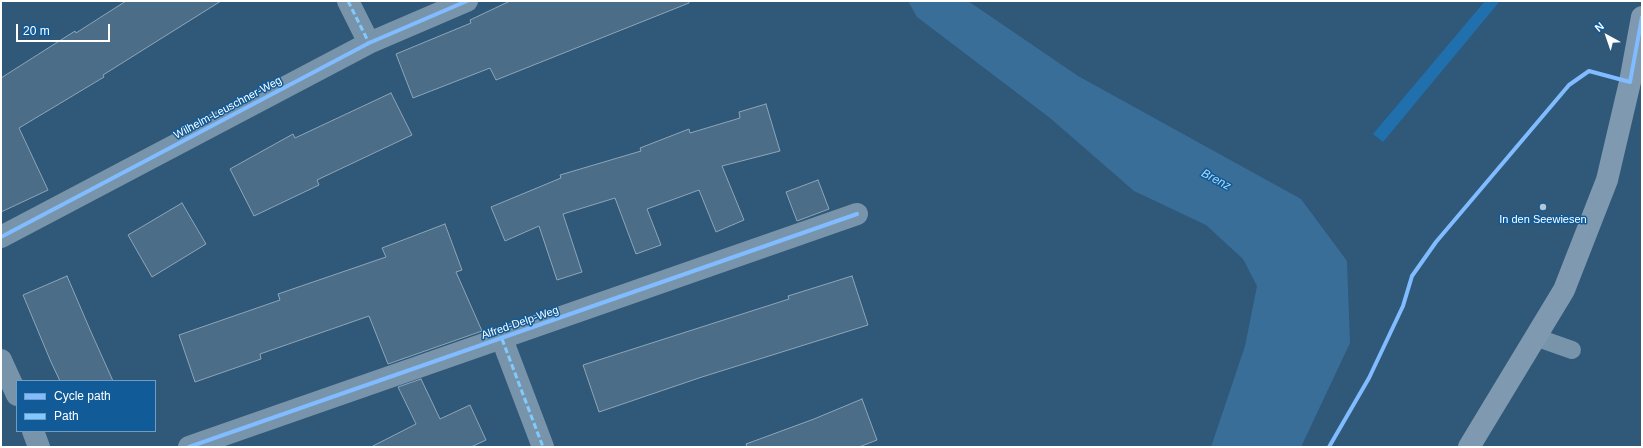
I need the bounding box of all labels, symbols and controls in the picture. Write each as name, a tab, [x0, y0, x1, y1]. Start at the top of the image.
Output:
scale bar	[18, 16, 112, 42]
north arrow	[1587, 16, 1627, 56]
text: N	[1592, 20, 1606, 34]
text: 20 m	[23, 24, 50, 38]
street label: Wilhelm-Leuschner-Weg	[172, 74, 284, 142]
water label: Brenz	[1199, 166, 1233, 194]
marker: In den Seewiesen	[1538, 202, 1548, 212]
place label: In den Seewiesen	[1499, 213, 1587, 227]
street label: Alfred-Delp-Weg	[480, 304, 560, 342]
legend	[16, 380, 156, 432]
text: Cycle path	[54, 389, 111, 403]
text: Path	[54, 409, 79, 423]

